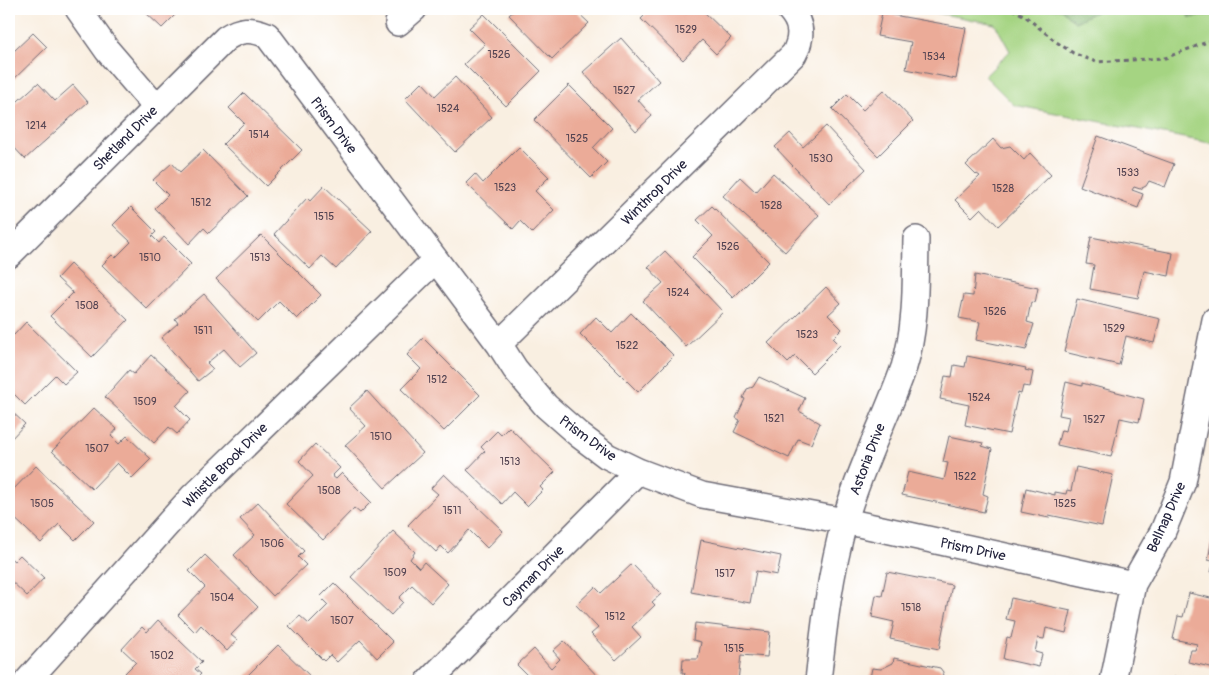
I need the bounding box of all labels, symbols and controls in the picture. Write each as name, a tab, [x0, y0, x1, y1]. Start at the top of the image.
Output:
house number: 1529	[675, 23, 697, 36]
house number: 1526	[488, 48, 510, 61]
house number: 1534	[923, 50, 946, 63]
house number: 1527	[613, 84, 635, 97]
street label: Prism Drive	[307, 94, 360, 157]
street label: Shetland Drive	[90, 102, 161, 174]
house number: 1524	[437, 102, 460, 115]
house number: 1214	[25, 119, 47, 132]
house number: 1514	[249, 128, 270, 141]
house number: 1525	[566, 132, 588, 145]
house number: 1530	[809, 152, 833, 165]
street label: Winthrop Drive	[618, 156, 691, 229]
house number: 1533	[1117, 166, 1139, 179]
house number: 1523	[494, 181, 516, 194]
house number: 1528	[992, 182, 1014, 195]
house number: 1512	[191, 196, 211, 209]
house number: 1528	[760, 199, 782, 212]
house number: 1515	[314, 210, 334, 223]
house number: 1526	[717, 240, 739, 253]
house number: 1510	[139, 251, 161, 264]
house number: 1513	[250, 251, 270, 264]
house number: 1524	[667, 286, 690, 299]
house number: 1508	[75, 299, 99, 312]
house number: 1526	[984, 305, 1006, 318]
house number: 1529	[1103, 322, 1125, 335]
house number: 1511	[194, 324, 212, 337]
house number: 1523	[796, 328, 818, 341]
house number: 1522	[616, 339, 638, 352]
house number: 1512	[427, 373, 447, 386]
house number: 1524	[968, 391, 991, 404]
house number: 1509	[133, 395, 157, 408]
street label: Prism Drive	[556, 412, 620, 465]
house number: 1521	[764, 412, 784, 425]
house number: 1527	[1083, 413, 1105, 426]
street label: Whistle Brook Drive	[179, 419, 271, 511]
street label: Astoria Drive	[846, 421, 889, 497]
house number: 1510	[370, 430, 392, 443]
house number: 1507	[85, 442, 109, 455]
house number: 1513	[500, 455, 520, 468]
house number: 1522	[954, 470, 976, 483]
street label: Bellnap Drive	[1143, 479, 1190, 555]
house number: 1508	[317, 484, 341, 497]
house number: 1505	[30, 497, 54, 510]
house number: 1525	[1054, 497, 1076, 510]
house number: 1511	[443, 504, 461, 517]
street label: Prism Drive	[939, 534, 1007, 565]
house number: 1506	[260, 537, 284, 550]
street label: Cayman Drive	[499, 542, 568, 611]
house number: 1509	[383, 566, 407, 579]
house number: 1517	[715, 567, 735, 580]
house number: 1504	[210, 591, 235, 604]
house number: 1518	[901, 601, 922, 614]
house number: 1512	[605, 610, 625, 623]
house number: 1507	[330, 614, 354, 627]
house number: 1515	[724, 642, 744, 655]
house number: 1502	[150, 649, 174, 662]

